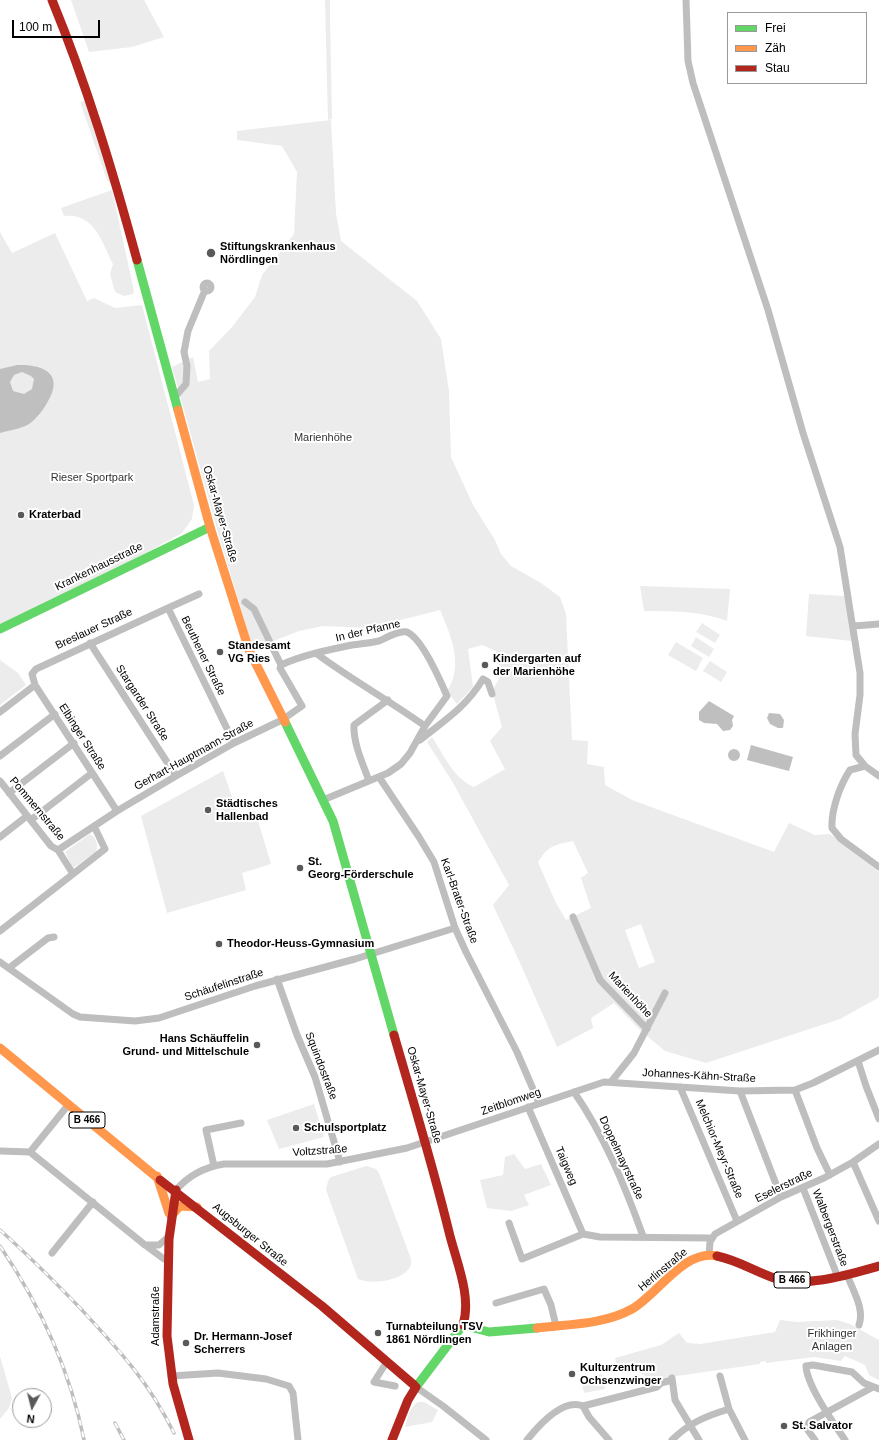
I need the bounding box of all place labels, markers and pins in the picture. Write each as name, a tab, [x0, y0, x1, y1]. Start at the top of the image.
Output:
place label: Stiftungskrankenhaus Nördlingen	[220, 240, 336, 266]
marker: Stiftungskrankenhaus Nördlingen	[205, 247, 217, 259]
place label: Kraterbad	[29, 508, 81, 522]
marker: Kraterbad	[16, 510, 26, 520]
place label: Standesamt VG Ries	[228, 639, 290, 665]
marker: Standesamt VG Ries	[215, 647, 225, 657]
place label: Kindergarten auf der Marienhöhe	[493, 652, 581, 678]
marker: Kindergarten auf der Marienhöhe	[480, 660, 490, 670]
place label: Städtisches Hallenbad	[216, 797, 278, 823]
marker: Städtisches Hallenbad	[203, 805, 213, 815]
place label: St. Georg-Förderschule	[308, 855, 414, 881]
marker: St. Georg-Förderschule	[295, 863, 305, 873]
place label: Theodor-Heuss-Gymnasium	[227, 937, 374, 951]
marker: Theodor-Heuss-Gymnasium	[214, 939, 224, 949]
place label: Hans Schäuffelin Grund- und Mittelschule	[123, 1032, 249, 1058]
marker: Hans Schäuffelin Grund- und Mittelschule	[252, 1040, 262, 1050]
place label: Schulsportplatz	[304, 1121, 387, 1135]
marker: Schulsportplatz	[291, 1123, 301, 1133]
place label: Turnabteilung TSV 1861 Nördlingen	[386, 1320, 483, 1346]
marker: Turnabteilung TSV 1861 Nördlingen	[373, 1328, 383, 1338]
place label: Dr. Hermann-Josef Scherrers	[194, 1330, 292, 1356]
marker: Dr. Hermann-Josef Scherrers	[181, 1338, 191, 1348]
place label: Kulturzentrum Ochsenzwinger	[580, 1361, 661, 1387]
marker: Kulturzentrum Ochsenzwinger	[567, 1369, 577, 1379]
place label: St. Salvator	[792, 1419, 853, 1433]
marker: St. Salvator	[779, 1421, 789, 1431]

